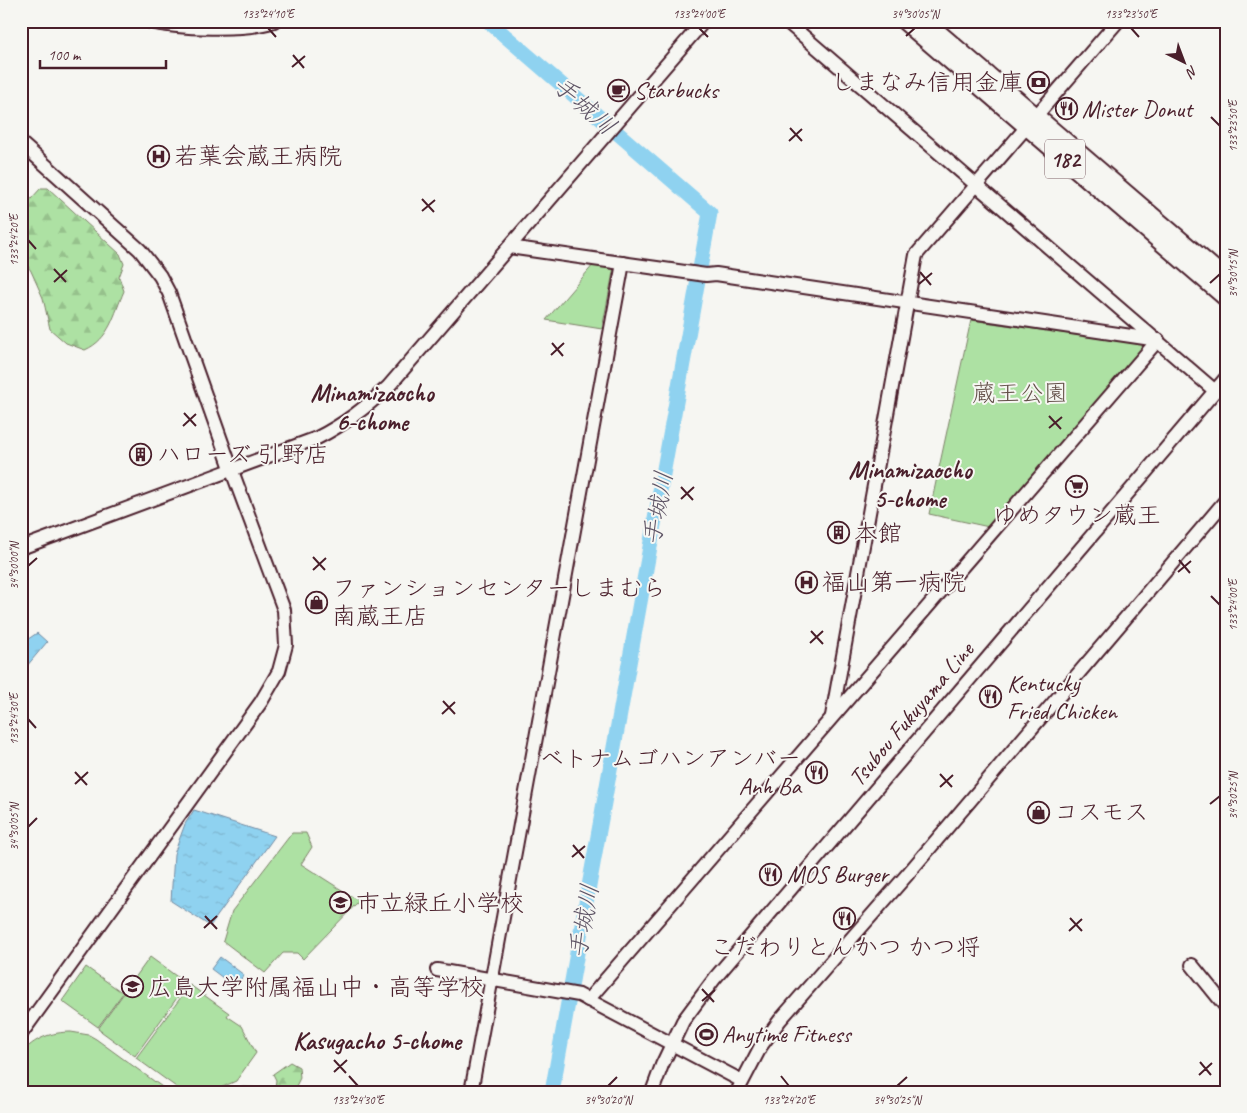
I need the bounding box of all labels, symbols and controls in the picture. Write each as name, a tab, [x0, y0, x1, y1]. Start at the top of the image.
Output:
text: 133°24'10"E	[242, 6, 296, 22]
text: 133°24'00"E	[673, 6, 727, 22]
text: 34°30'05"N	[891, 6, 940, 22]
text: 133°23'50"E	[1105, 6, 1159, 22]
scale bar	[40, 38, 166, 70]
north arrow	[1160, 38, 1210, 88]
text: 100 m	[48, 46, 82, 65]
text: N	[1182, 62, 1201, 82]
place label: しまなみ信用金庫	[831, 67, 1023, 97]
water label: 手城川	[546, 69, 623, 142]
bank icon: しまなみ信用金庫	[1027, 70, 1051, 94]
place label: Starbucks	[634, 75, 720, 105]
cafe icon: Starbucks	[606, 78, 630, 102]
place label: Mister Donut	[1082, 94, 1194, 124]
restaurant icon: Mister Donut	[1054, 97, 1078, 121]
text: 133°23'50"E	[1225, 98, 1241, 152]
road number: 182	[1045, 140, 1085, 178]
place label: 若葉会蔵王病院	[174, 141, 342, 171]
hospital icon: 若葉会蔵王病院	[146, 144, 170, 168]
text: 133°24'20"E	[6, 212, 22, 266]
text: 34°30'15"N	[1225, 249, 1241, 298]
district label: Minamizaocho 6-chome	[310, 377, 435, 438]
park label: 蔵王公園	[972, 378, 1068, 408]
place label: ハローズ 引野店	[157, 439, 329, 469]
building icon: ハローズ 引野店	[129, 442, 153, 466]
district label: Minamizaocho 5-chome	[848, 454, 973, 515]
water label: 手城川	[636, 468, 680, 548]
supermarket icon: ゆめタウン蔵王	[1065, 474, 1089, 498]
place label: ゆめタウン蔵王	[993, 500, 1161, 530]
place label: 本館	[854, 518, 902, 548]
building icon: 本館	[826, 521, 850, 545]
text: 34°30'00"N	[6, 541, 22, 590]
place label: 福山第一病院	[822, 567, 966, 597]
hospital icon: 福山第一病院	[794, 570, 818, 594]
place label: ファンションセンターしまむら 南蔵王店	[332, 573, 667, 631]
text: 133°24'00"E	[1225, 577, 1241, 631]
shop icon: ファンションセンターしまむら 南蔵王店	[304, 590, 328, 614]
street label: Tsubou Fukuyama Line	[842, 634, 982, 792]
place label: Kentucky Fried Chicken	[1007, 668, 1118, 726]
restaurant icon: Kentucky Fried Chicken	[979, 685, 1003, 709]
text: 133°24'30"E	[6, 691, 22, 745]
place label: ベトナムゴハンアンバー Anh Ba	[540, 743, 803, 801]
restaurant icon: ベトナムゴハンアンバー Anh Ba	[805, 760, 829, 784]
text: 34°30'25"N	[1225, 771, 1241, 820]
place label: コスモス	[1054, 797, 1149, 827]
shop icon: コスモス	[1026, 800, 1050, 824]
text: 34°30'05"N	[6, 802, 22, 851]
place label: MOS Burger	[787, 859, 891, 889]
restaurant icon: MOS Burger	[759, 862, 783, 886]
water label: 手城川	[562, 881, 606, 961]
place label: 市立緑丘小学校	[356, 888, 524, 918]
school or university icon: 市立緑丘小学校	[328, 891, 352, 915]
restaurant icon: こだわりとんかつ かつ将	[833, 906, 857, 930]
place label: こだわりとんかつ かつ将	[710, 932, 980, 962]
place label: 広島大学附属福山中・高等学校	[148, 972, 484, 1002]
school or university icon: 広島大学附属福山中・高等学校	[120, 975, 144, 999]
place label: Anytime Fitness	[722, 1019, 852, 1049]
sports icon: Anytime Fitness	[694, 1022, 718, 1046]
district label: Kasugacho 5-chome	[293, 1025, 463, 1057]
text: 133°24'30"E	[332, 1092, 386, 1108]
text: 34°30'20"N	[584, 1092, 633, 1108]
text: 133°24'20"E	[763, 1092, 817, 1108]
text: 34°30'25"N	[873, 1092, 922, 1108]

